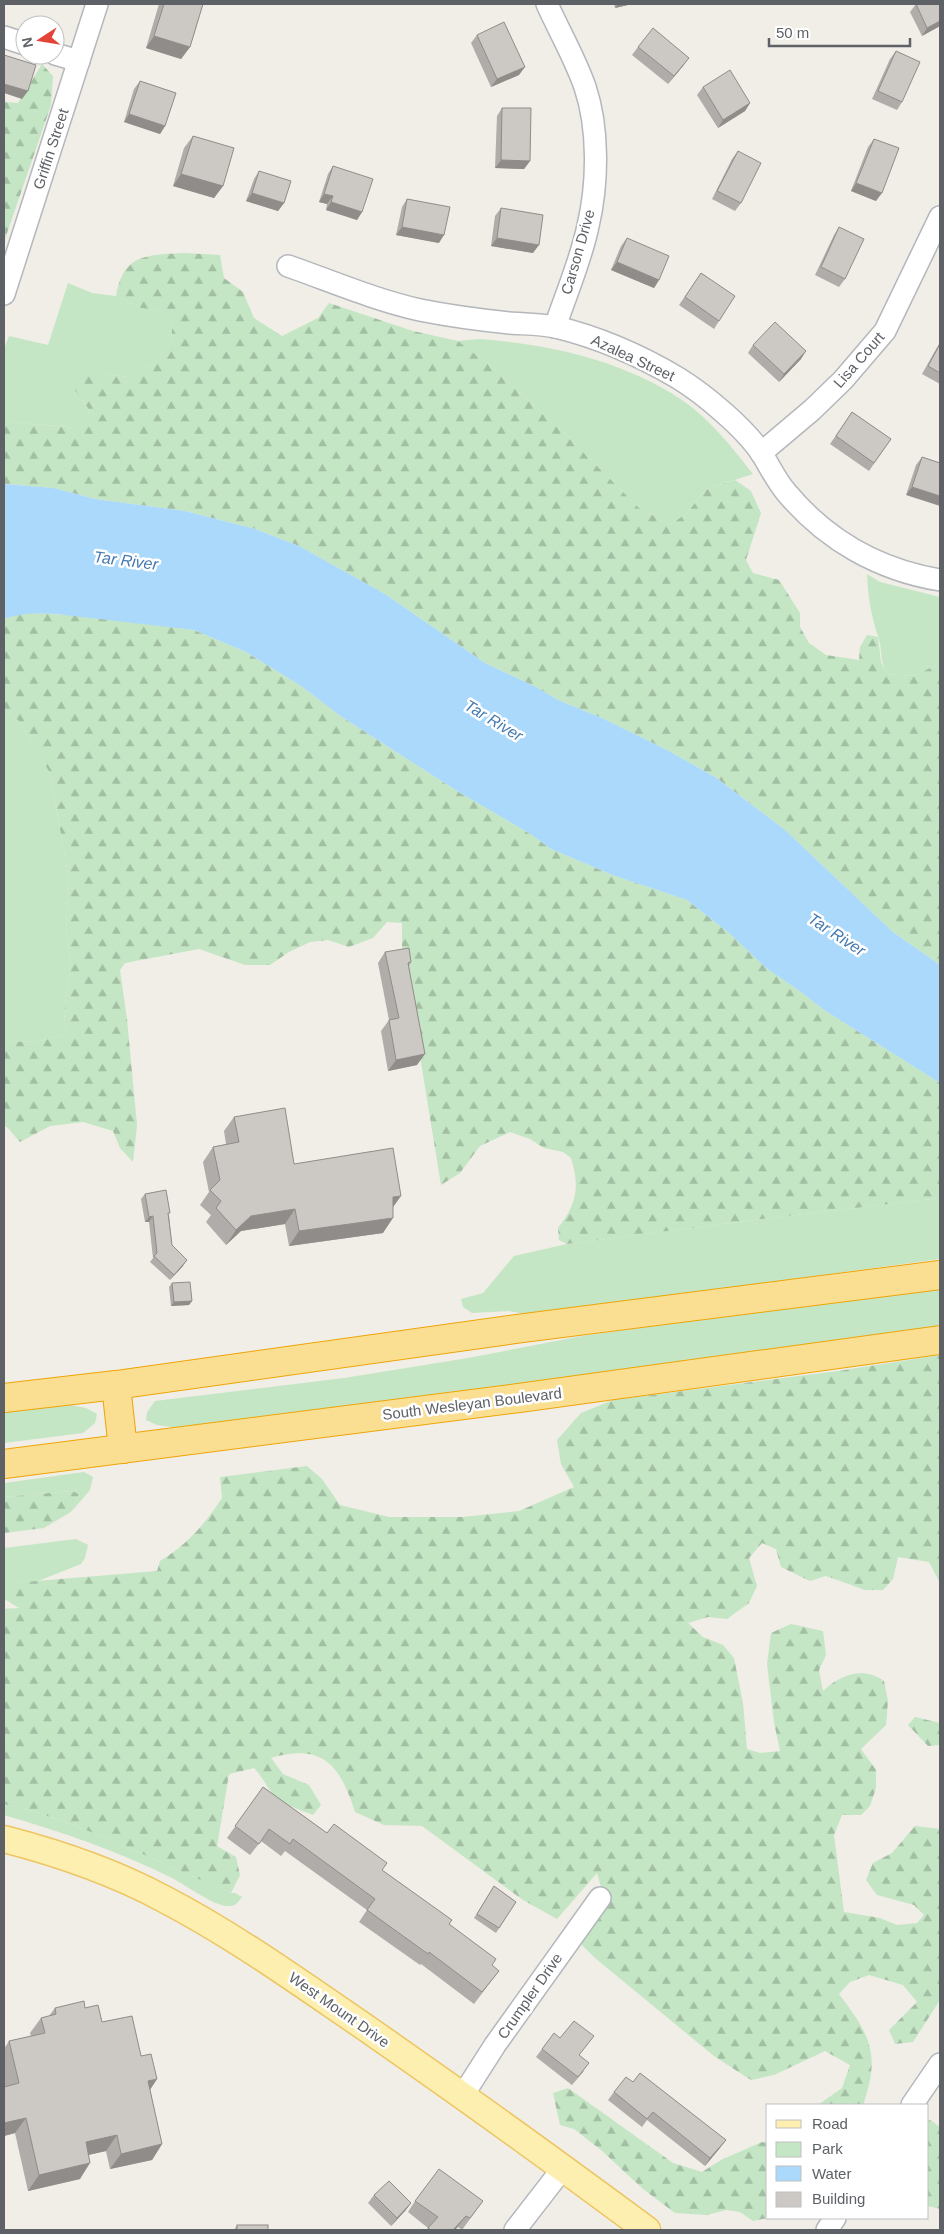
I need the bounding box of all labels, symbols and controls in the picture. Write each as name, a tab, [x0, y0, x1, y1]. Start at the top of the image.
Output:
north arrow	[15, 15, 65, 65]
scale bar	[769, 15, 910, 47]
text: 50 m	[776, 24, 809, 41]
text: N	[18, 36, 36, 49]
street label: Griffin Street	[29, 106, 72, 191]
street label: Carson Drive	[557, 207, 598, 296]
street label: Lisa Court	[830, 328, 888, 391]
street label: Azalea Street	[589, 331, 678, 385]
water label: Tar River	[93, 548, 160, 573]
water label: Tar River	[462, 697, 526, 745]
water label: Tar River	[805, 910, 869, 959]
street label: South Wesleyan Boulevard	[381, 1384, 563, 1423]
street label: Crumpler Drive	[494, 1950, 565, 2042]
street label: West Mount Drive	[286, 1969, 393, 2051]
legend	[766, 2104, 929, 2219]
text: Road	[812, 2115, 848, 2132]
text: Park	[812, 2140, 843, 2157]
text: Water	[812, 2165, 851, 2182]
text: Building	[812, 2190, 865, 2207]

